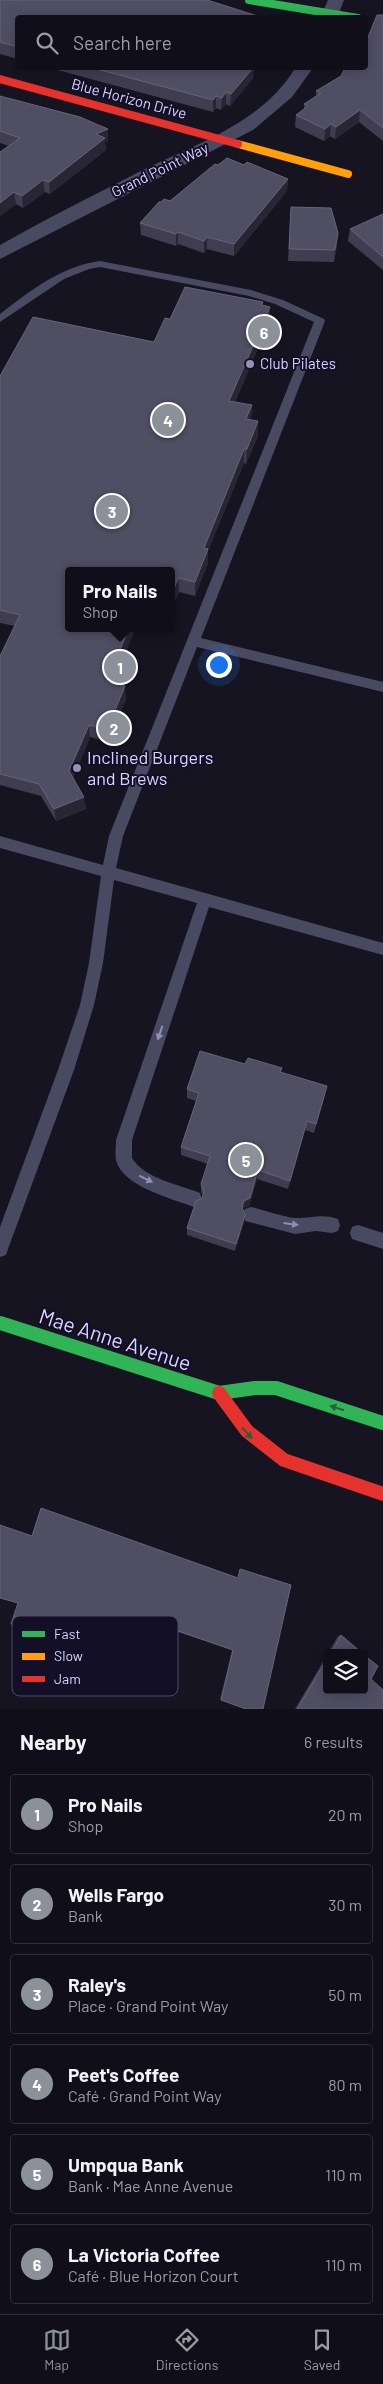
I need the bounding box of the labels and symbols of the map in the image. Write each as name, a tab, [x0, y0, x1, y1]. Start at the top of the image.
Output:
street label: Blue Horizon Drive	[70, 74, 189, 122]
street label: Grand Point Way	[108, 138, 211, 200]
pin: 6	[248, 313, 280, 351]
place label: Club Pilates	[260, 354, 336, 372]
marker: Club Pilates	[244, 358, 256, 370]
pin: 4	[152, 401, 184, 439]
pin: 3	[96, 492, 128, 530]
pin: 1	[104, 648, 136, 686]
your location	[206, 652, 232, 678]
pin: 2	[98, 709, 130, 747]
place label: Inclined Burgers and Brews	[87, 746, 213, 789]
marker: Inclined Burgers and Brews	[71, 762, 83, 774]
one-way arrow	[155, 1026, 163, 1041]
pin: 5	[230, 1141, 262, 1179]
one-way arrow	[139, 1175, 153, 1183]
one-way arrow	[284, 1221, 300, 1229]
street label: Mae Anne Avenue	[36, 1302, 195, 1375]
one-way arrow	[329, 1403, 344, 1411]
one-way arrow	[241, 1427, 253, 1439]
legend	[12, 1616, 178, 1696]
text: Fast	[54, 1625, 80, 1642]
text: Slow	[54, 1647, 83, 1664]
text: Jam	[54, 1670, 81, 1687]

